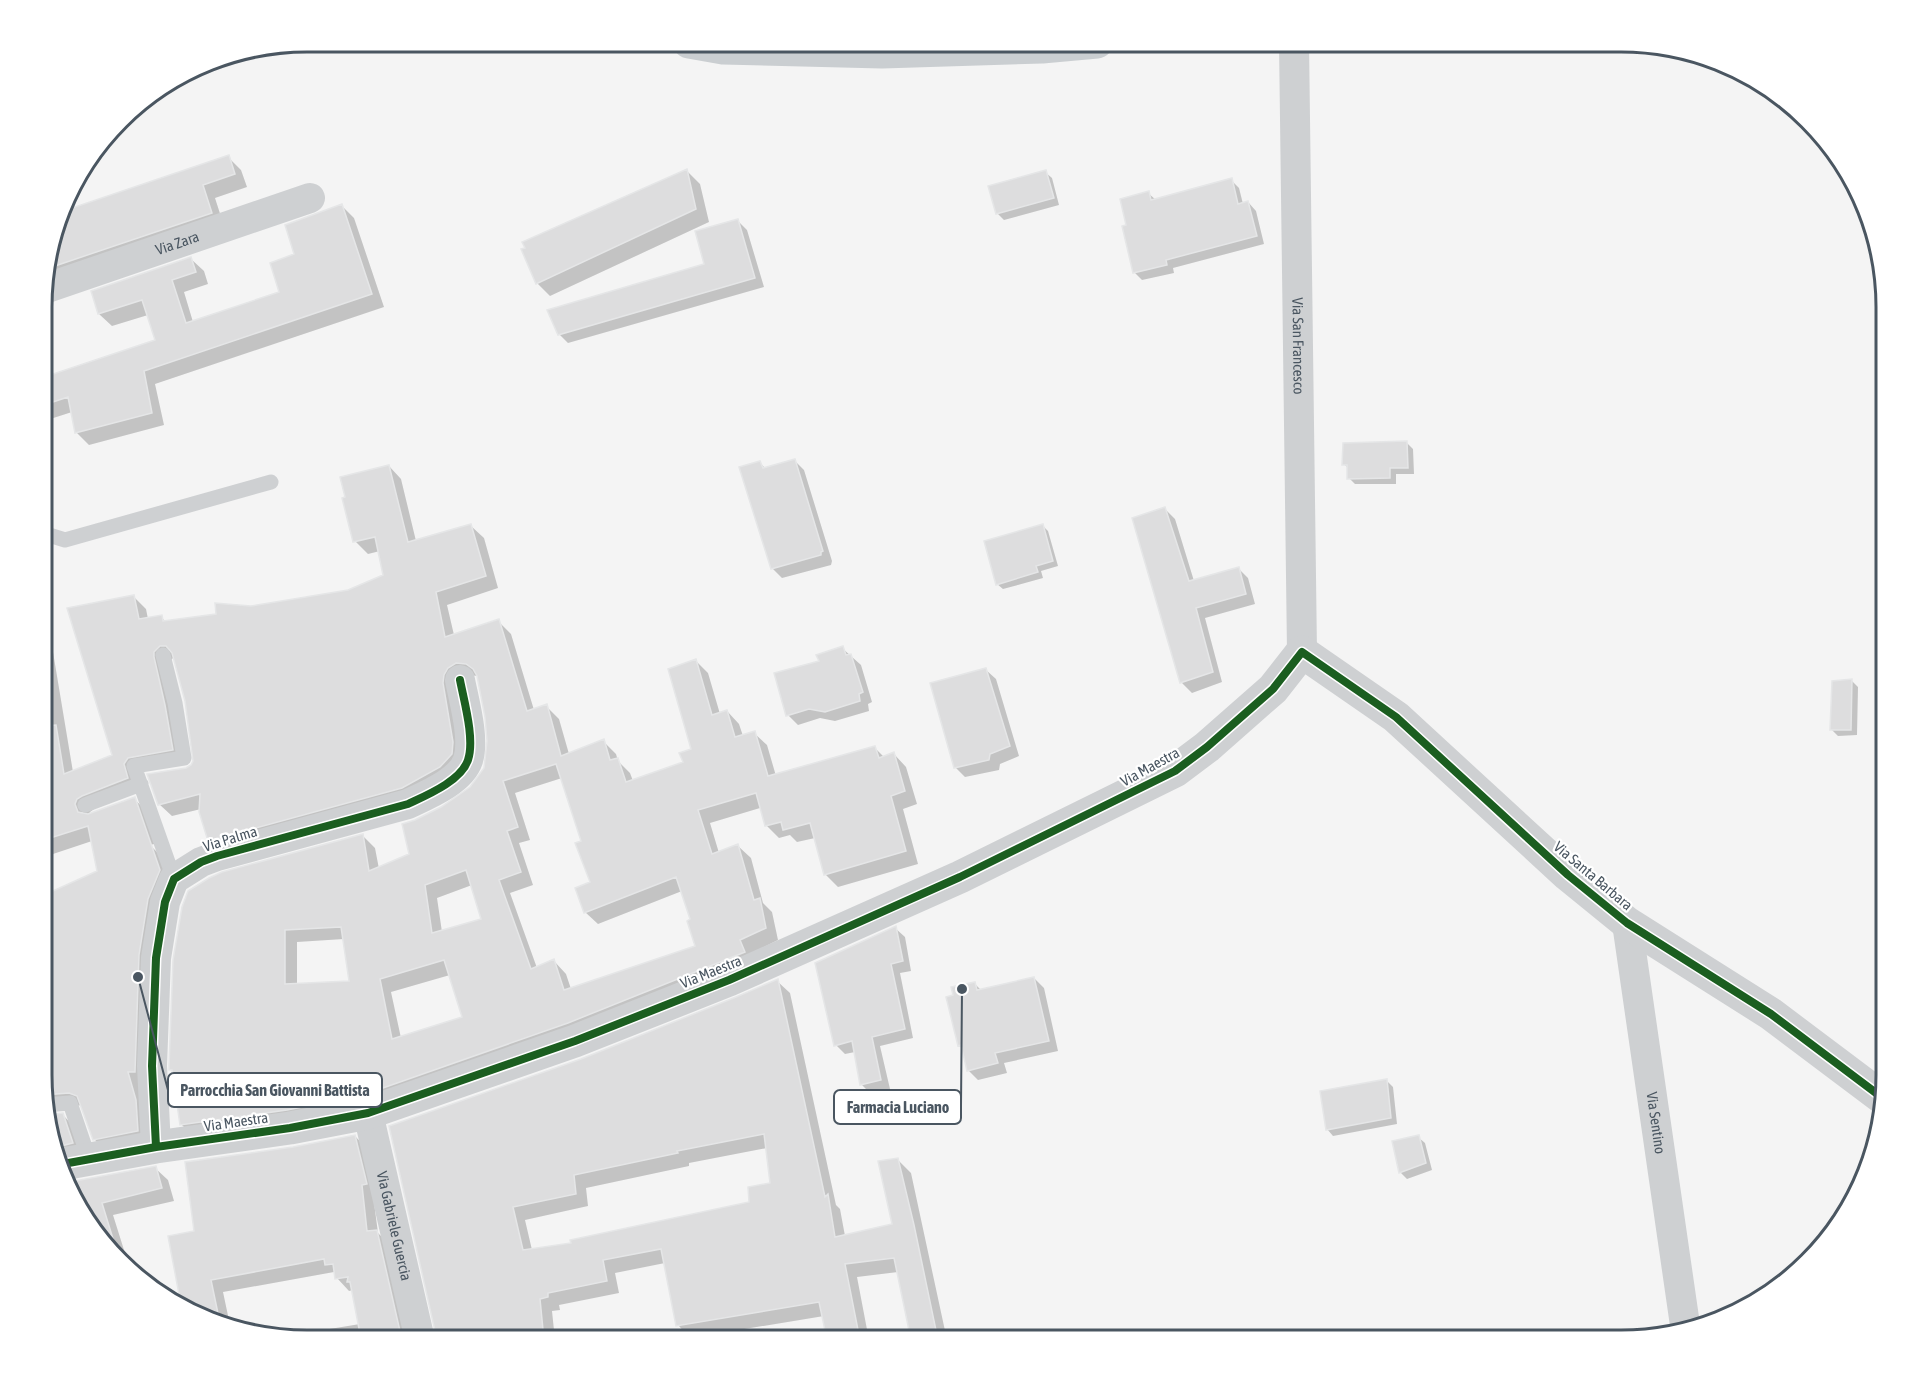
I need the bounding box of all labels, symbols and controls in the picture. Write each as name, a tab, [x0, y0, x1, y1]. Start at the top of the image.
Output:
street label: Via Zara	[153, 228, 201, 258]
street label: Via San Francesco	[1289, 297, 1308, 395]
street label: Via Maestra	[1117, 744, 1182, 790]
street label: Via Palma	[201, 822, 259, 855]
street label: Via Santa Barbara	[1551, 838, 1636, 913]
street label: Via Maestra	[678, 952, 744, 991]
callout: Parrocchia San Giovanni Battista	[168, 1073, 382, 1107]
text: Parrocchia San Giovanni Battista	[180, 1081, 370, 1099]
callout: Farmacia Luciano	[834, 1090, 961, 1124]
street label: Via Sentino	[1643, 1091, 1669, 1155]
text: Farmacia Luciano	[847, 1098, 950, 1116]
street label: Via Maestra	[203, 1109, 269, 1134]
street label: Via Gabriele Guercia	[374, 1170, 415, 1282]

